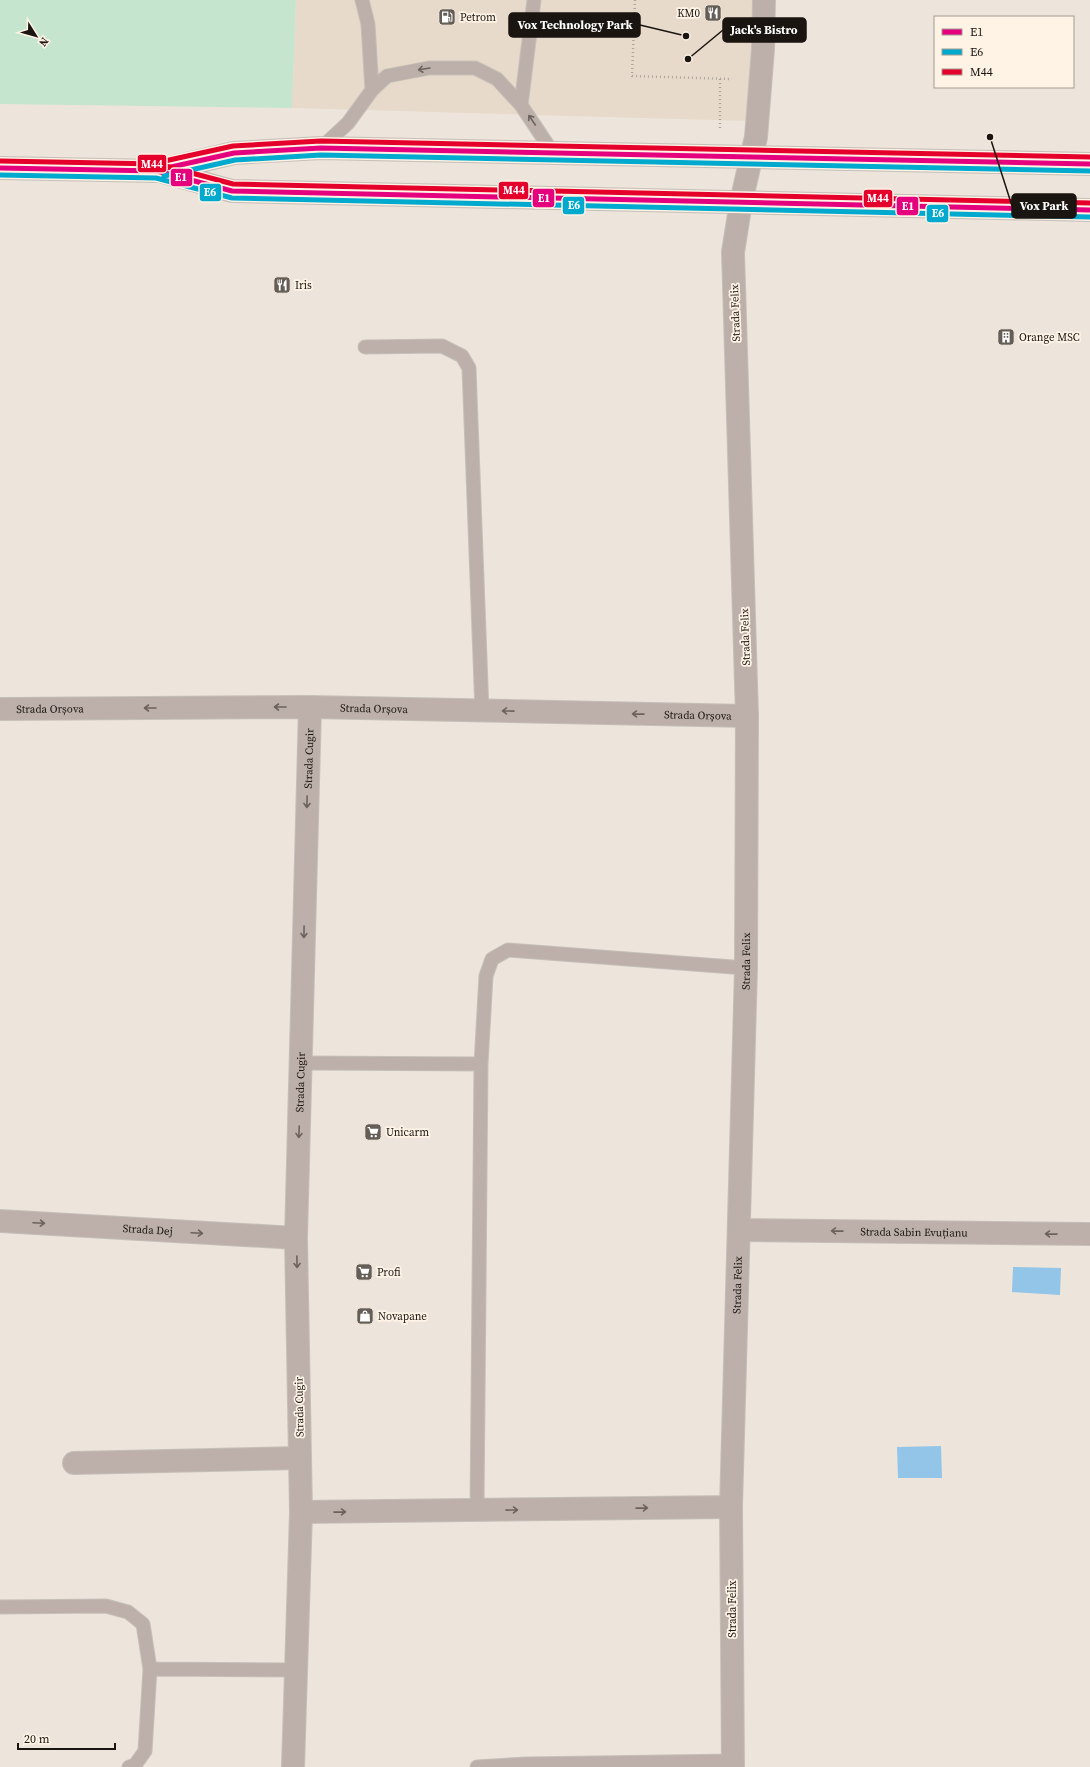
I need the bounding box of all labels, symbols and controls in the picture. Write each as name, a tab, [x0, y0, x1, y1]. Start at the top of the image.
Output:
restaurant icon: KM0	[703, 3, 723, 23]
place label: KM0	[677, 6, 700, 21]
fuel station icon: Petrom	[437, 7, 457, 27]
place label: Petrom	[460, 10, 496, 25]
callout: Vox Technology Park	[509, 13, 640, 37]
north arrow	[16, 16, 56, 56]
legend	[934, 16, 1074, 88]
text: Vox Technology Park	[517, 17, 633, 33]
callout: Jack's Bistro	[723, 18, 806, 42]
text: Jack's Bistro	[729, 22, 798, 38]
text: E1	[970, 24, 983, 40]
text: N	[35, 34, 52, 49]
text: E6	[970, 44, 983, 60]
text: M44	[970, 64, 993, 80]
one-way arrow	[418, 65, 431, 73]
one-way arrow	[528, 115, 536, 126]
line badge: M44	[137, 154, 167, 173]
text: M44	[141, 157, 163, 172]
line badge: E1	[170, 168, 193, 187]
text: E1	[175, 170, 187, 185]
line badge: M44	[498, 181, 529, 200]
line badge: E6	[199, 183, 222, 202]
text: M44	[503, 183, 525, 198]
text: E6	[204, 185, 216, 200]
line badge: E1	[532, 188, 555, 208]
line badge: M44	[863, 189, 893, 208]
text: E1	[538, 191, 550, 206]
text: M44	[867, 191, 889, 206]
callout: Vox Park	[1012, 194, 1076, 218]
line badge: E6	[562, 196, 585, 215]
line badge: E1	[896, 196, 919, 216]
text: E6	[568, 198, 580, 213]
text: Vox Park	[1020, 198, 1069, 214]
text: E1	[902, 199, 914, 214]
line badge: E6	[926, 204, 949, 223]
text: E6	[932, 206, 944, 221]
restaurant icon: Iris	[272, 275, 292, 295]
place label: Iris	[295, 278, 312, 293]
street label: Strada Felix	[727, 284, 744, 342]
building icon: Orange MSC	[996, 327, 1016, 347]
place label: Orange MSC	[1019, 330, 1080, 345]
street label: Strada Felix	[737, 608, 754, 666]
street label: Strada Orșova	[16, 701, 84, 717]
street label: Strada Orșova	[340, 701, 408, 717]
one-way arrow	[274, 703, 287, 711]
one-way arrow	[144, 704, 157, 712]
one-way arrow	[502, 707, 515, 715]
street label: Strada Orșova	[664, 707, 732, 724]
one-way arrow	[632, 710, 645, 717]
street label: Strada Cugir	[301, 728, 317, 789]
one-way arrow	[304, 795, 311, 808]
one-way arrow	[300, 925, 308, 938]
street label: Strada Felix	[738, 932, 754, 990]
street label: Strada Cugir	[292, 1052, 309, 1113]
supermarket icon: Unicarm	[363, 1122, 383, 1142]
one-way arrow	[295, 1125, 303, 1138]
place label: Unicarm	[386, 1125, 429, 1140]
one-way arrow	[32, 1220, 45, 1227]
street label: Strada Dej	[122, 1221, 173, 1239]
street label: Strada Sabin Evuțianu	[860, 1224, 968, 1241]
one-way arrow	[831, 1228, 844, 1235]
one-way arrow	[190, 1229, 203, 1236]
one-way arrow	[1045, 1230, 1058, 1238]
one-way arrow	[293, 1255, 301, 1268]
street label: Strada Felix	[729, 1256, 746, 1314]
supermarket icon: Profi	[354, 1262, 374, 1282]
place label: Profi	[377, 1265, 401, 1280]
shop icon: Novapane	[355, 1306, 375, 1326]
place label: Novapane	[378, 1309, 427, 1324]
street label: Strada Cugir	[291, 1376, 308, 1437]
one-way arrow	[635, 1504, 648, 1512]
one-way arrow	[505, 1506, 518, 1513]
one-way arrow	[333, 1508, 346, 1516]
street label: Strada Felix	[725, 1580, 740, 1638]
scale bar	[18, 1725, 115, 1751]
text: 20 m	[24, 1731, 50, 1747]

